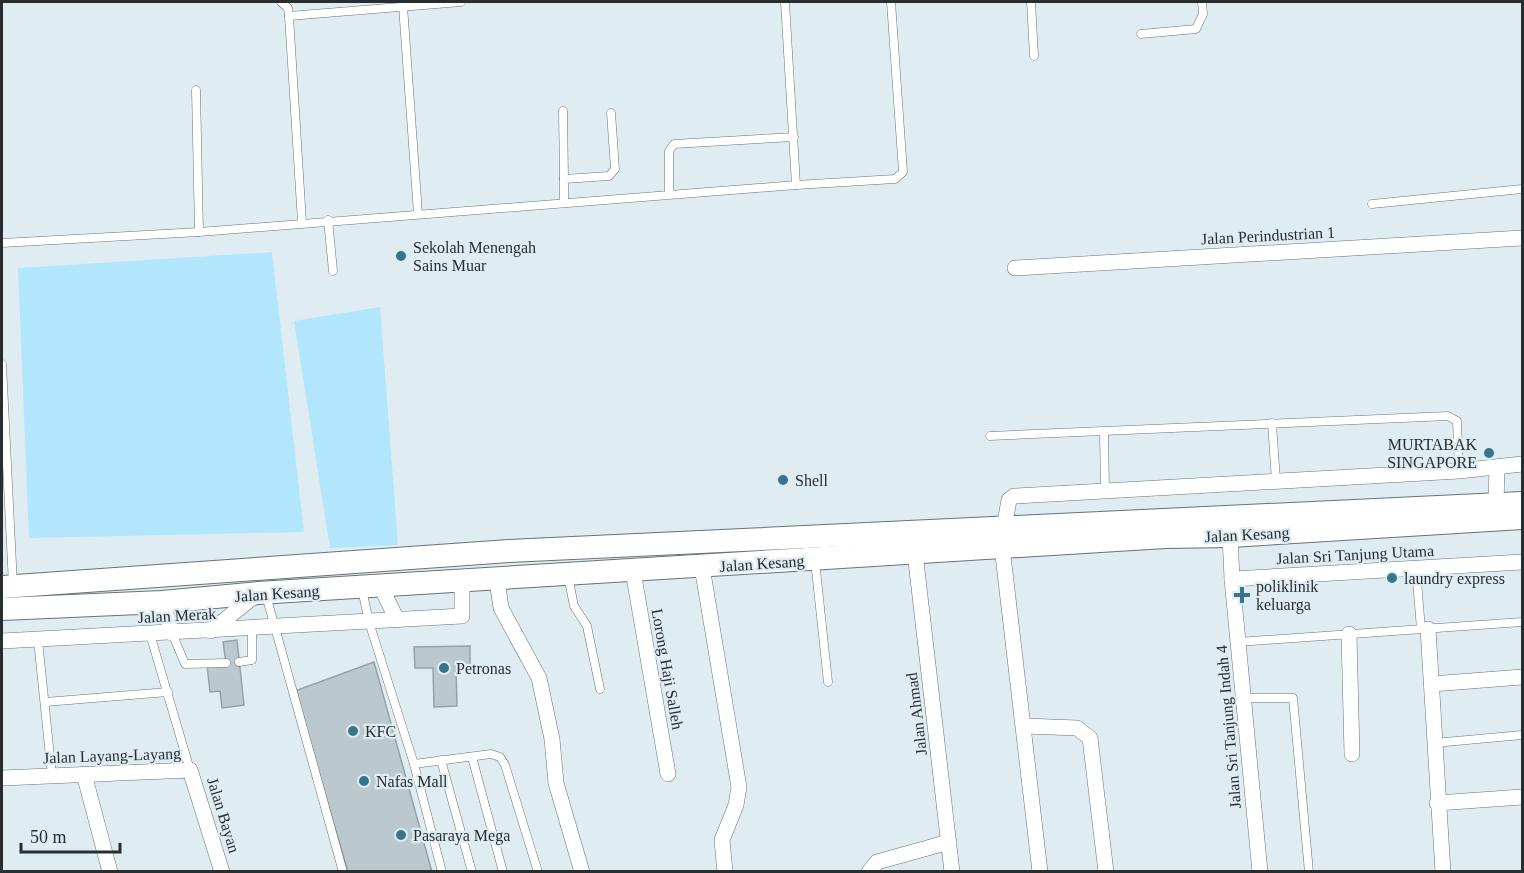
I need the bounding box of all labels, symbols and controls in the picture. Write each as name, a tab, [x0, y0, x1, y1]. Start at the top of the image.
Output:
street label: Jalan Perindustrian 1	[1201, 223, 1335, 247]
place label: Sekolah Menengah Sains Muar	[413, 239, 536, 274]
marker: Sekolah Menengah Sains Muar	[394, 249, 408, 263]
place label: MURTABAK SINGAPORE	[1387, 436, 1477, 471]
marker: MURTABAK SINGAPORE	[1482, 446, 1496, 460]
place label: Shell	[795, 472, 828, 489]
marker: Shell	[776, 473, 790, 487]
street label: Jalan Kesang	[1204, 524, 1290, 546]
street label: Jalan Sri Tanjung Utama	[1276, 542, 1434, 568]
street label: Jalan Kesang	[719, 552, 805, 576]
place label: laundry express	[1404, 570, 1505, 588]
marker: laundry express	[1385, 571, 1399, 585]
place label: poliklinik keluarga	[1256, 578, 1318, 614]
street label: Jalan Kesang	[234, 582, 320, 606]
marker: poliklinik keluarga	[1233, 586, 1251, 604]
street label: Jalan Merak	[137, 605, 217, 626]
street label: Lorong Haji Salleh	[648, 607, 687, 731]
street label: Jalan Sri Tanjung Indah 4	[1213, 644, 1245, 809]
place label: Petronas	[456, 660, 511, 677]
marker: Petronas	[437, 661, 451, 675]
street label: Jalan Ahmad	[903, 672, 930, 756]
place label: KFC	[365, 723, 396, 740]
marker: KFC	[346, 724, 360, 738]
street label: Jalan Layang-Layang	[43, 745, 181, 767]
place label: Nafas Mall	[376, 773, 448, 790]
marker: Nafas Mall	[357, 774, 371, 788]
street label: Jalan Bayan	[203, 775, 243, 855]
scale bar	[21, 816, 120, 854]
text: 50 m	[30, 827, 67, 847]
place label: Pasaraya Mega	[413, 827, 510, 845]
marker: Pasaraya Mega	[394, 828, 408, 842]

